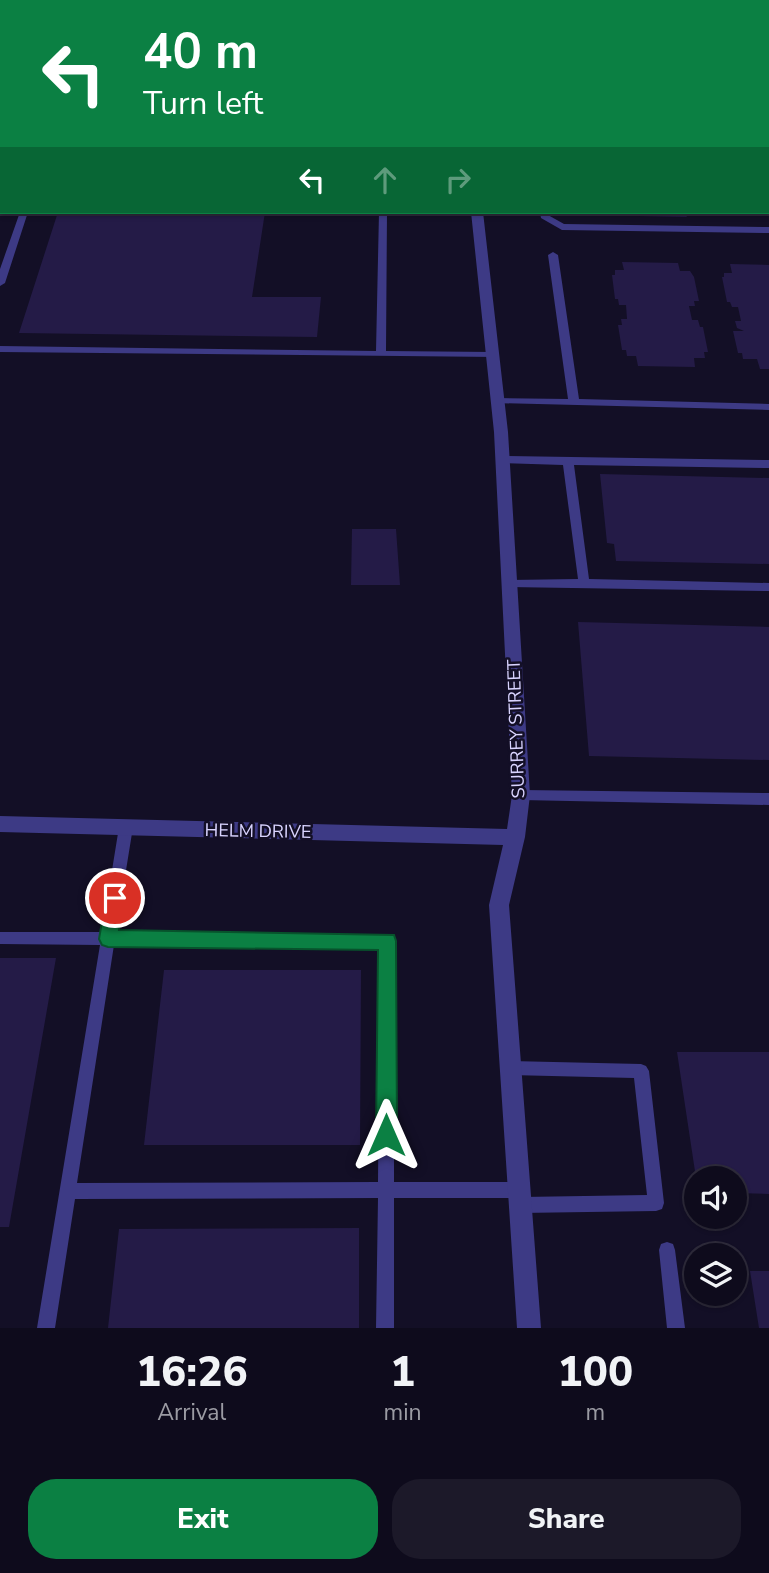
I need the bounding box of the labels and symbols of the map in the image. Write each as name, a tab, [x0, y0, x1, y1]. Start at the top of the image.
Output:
street label: SURREY STREET	[502, 659, 530, 799]
street label: HELM DRIVE	[204, 818, 312, 844]
pin	[85, 868, 145, 928]
position arrow	[349, 1098, 423, 1172]

